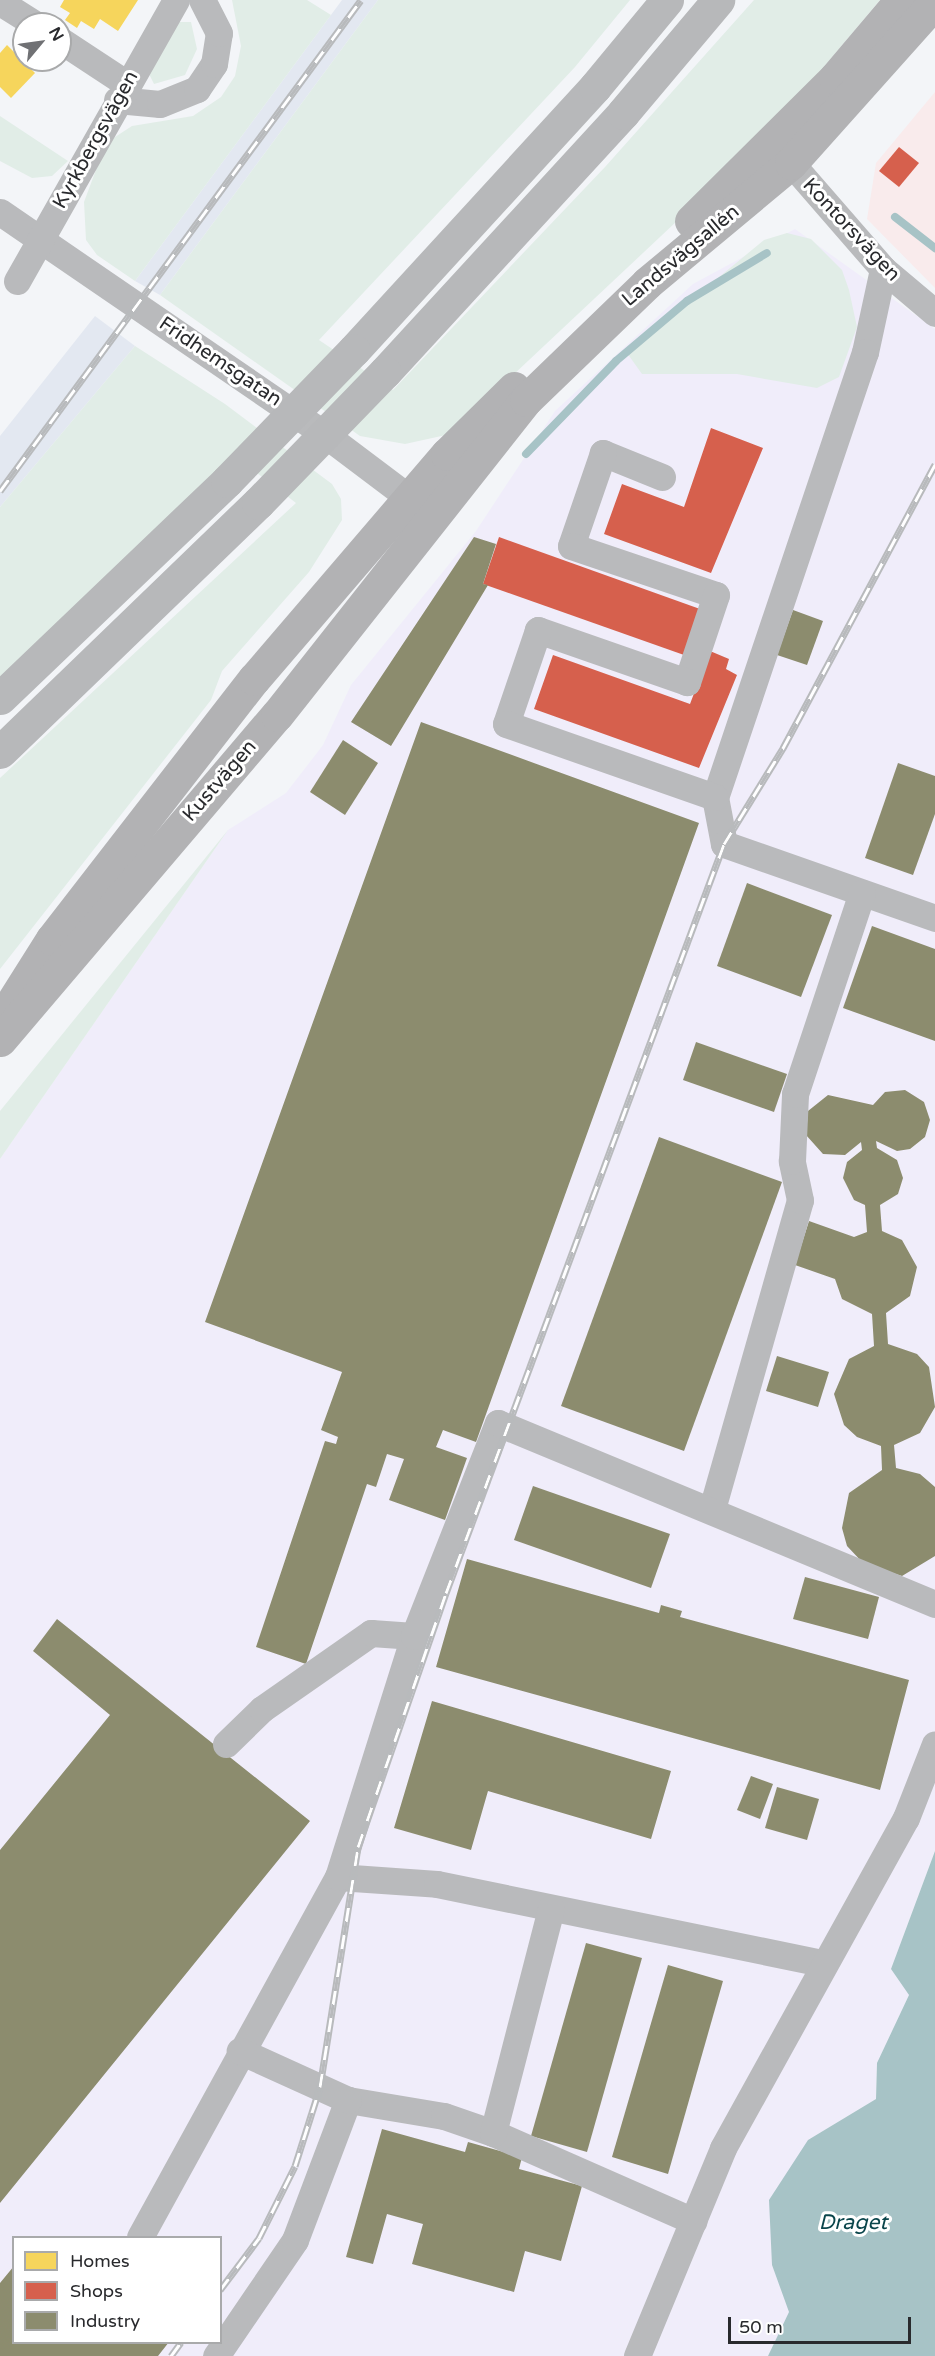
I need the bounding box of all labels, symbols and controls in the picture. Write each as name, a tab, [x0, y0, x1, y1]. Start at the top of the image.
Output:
north arrow	[12, 12, 72, 72]
text: N	[44, 24, 68, 45]
street label: Kyrkbergsvägen	[48, 67, 144, 213]
street label: Kontorsvägen	[797, 173, 905, 287]
street label: Landsvägsallén	[617, 200, 745, 312]
street label: Fridhemsgatan	[154, 312, 286, 412]
street label: Kustvägen	[178, 735, 262, 827]
water label: Draget	[819, 2210, 887, 2236]
legend	[12, 2236, 222, 2344]
text: Homes	[70, 2250, 130, 2272]
text: Shops	[70, 2280, 123, 2302]
scale bar	[731, 2305, 914, 2343]
text: Industry	[70, 2310, 140, 2332]
text: 50 m	[739, 2316, 783, 2338]

